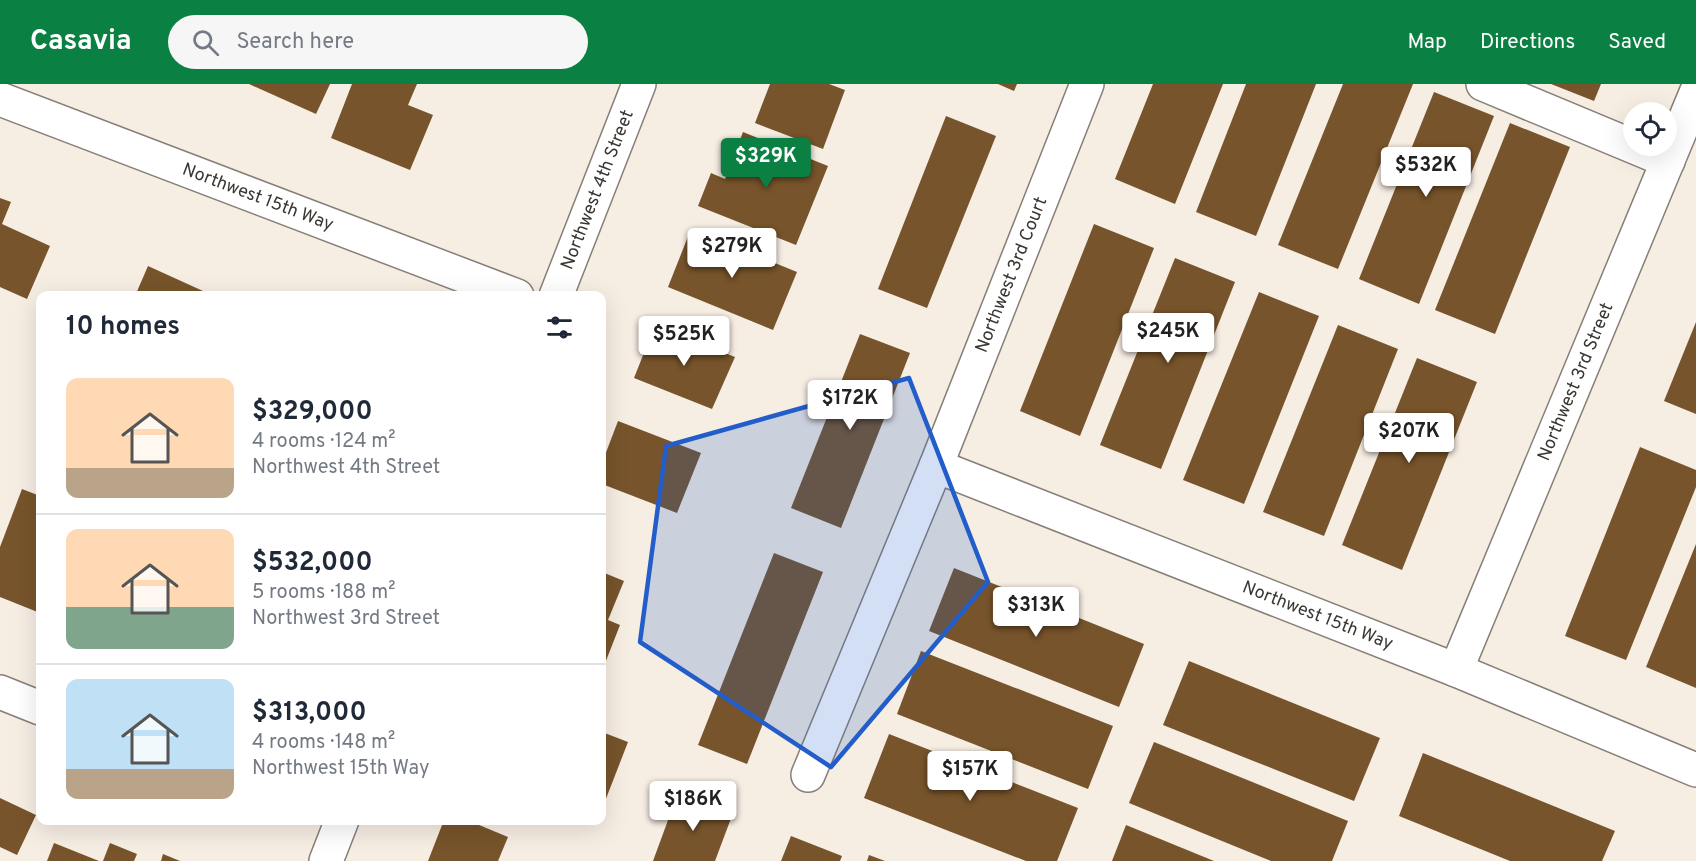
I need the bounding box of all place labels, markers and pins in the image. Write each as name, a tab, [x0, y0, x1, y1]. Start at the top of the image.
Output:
pin: $329K	[724, 138, 808, 189]
pin: $532K	[1384, 147, 1468, 198]
pin: $279K	[690, 228, 774, 279]
pin: $245K	[1126, 313, 1210, 364]
pin: $525K	[642, 316, 726, 367]
pin: $172K	[808, 380, 892, 431]
pin: $207K	[1367, 413, 1451, 464]
pin: $313K	[994, 587, 1078, 638]
pin: $157K	[928, 751, 1012, 802]
pin: $186K	[651, 781, 735, 832]

